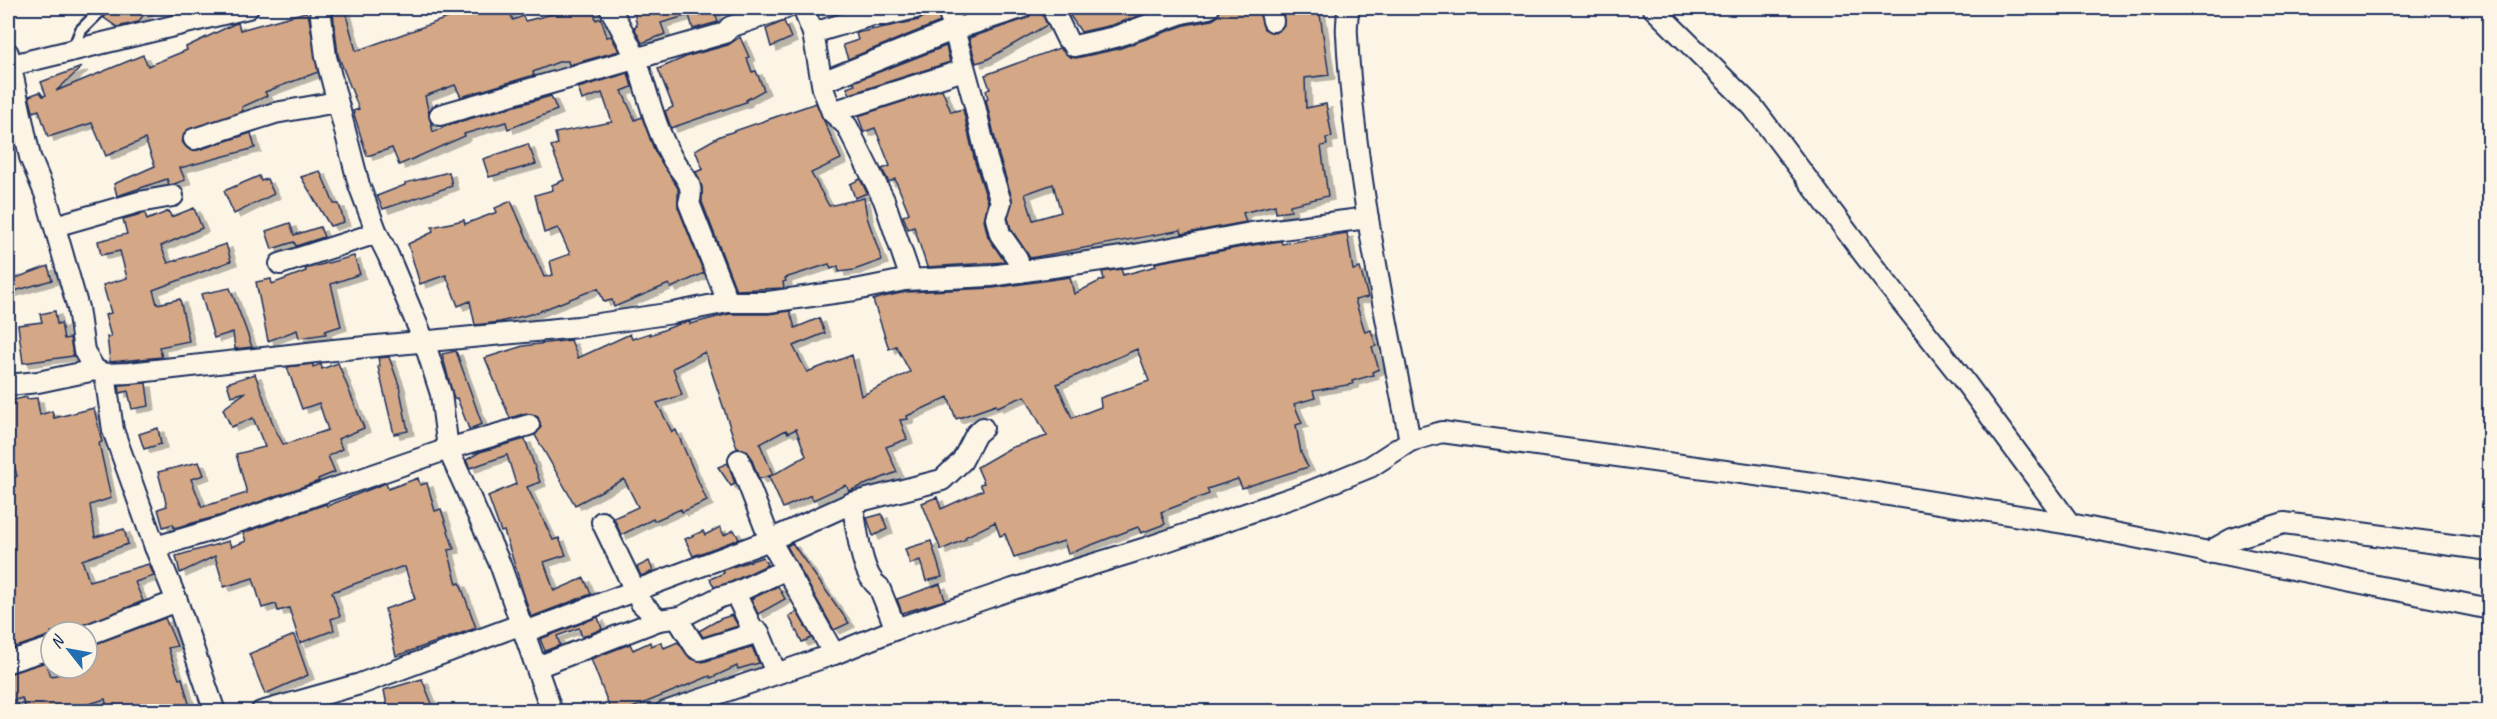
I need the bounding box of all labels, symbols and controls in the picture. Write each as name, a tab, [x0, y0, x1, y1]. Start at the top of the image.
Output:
north arrow	[39, 620, 99, 680]
text: N	[46, 631, 70, 652]

